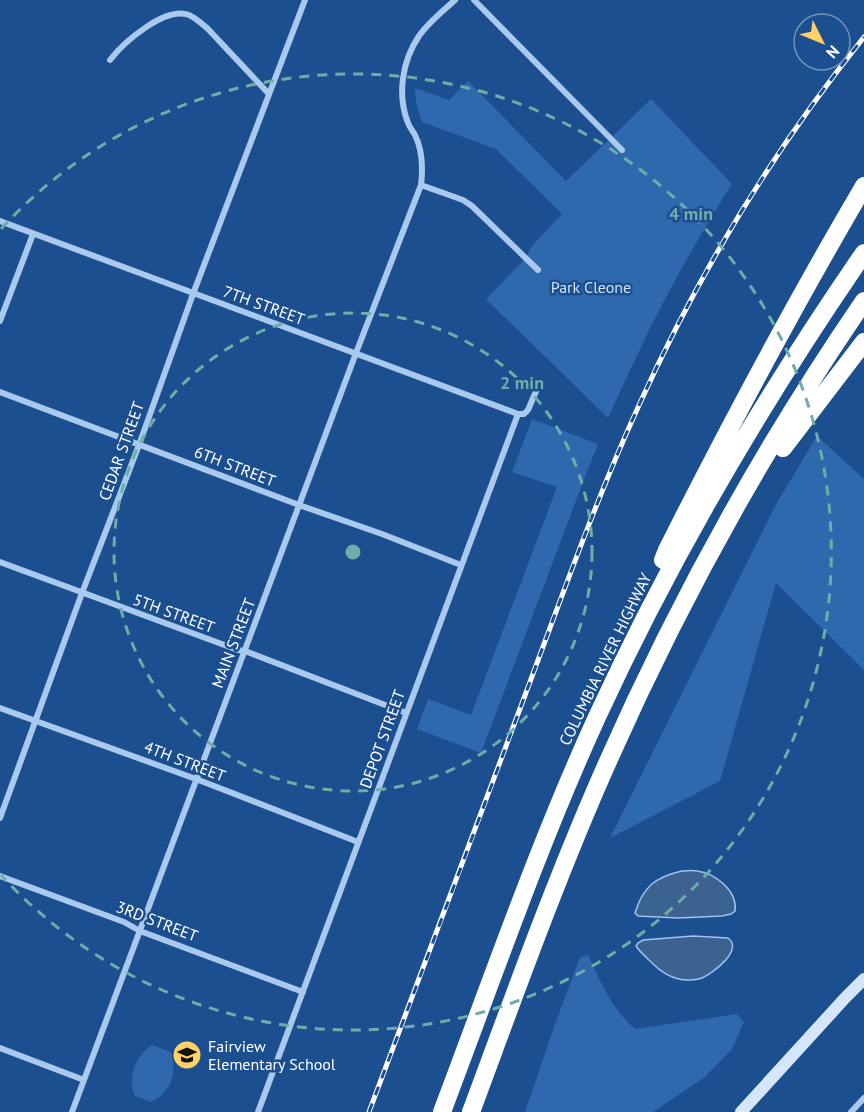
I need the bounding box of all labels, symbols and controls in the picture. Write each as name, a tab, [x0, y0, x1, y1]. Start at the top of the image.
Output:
north arrow	[792, 12, 852, 72]
text: N	[822, 42, 844, 63]
text: 4 min	[669, 202, 713, 225]
park label: Park Cleone	[551, 277, 631, 297]
street label: 7TH STREET	[220, 281, 308, 329]
text: 2 min	[500, 371, 544, 394]
street label: CEDAR STREET	[94, 399, 148, 503]
street label: 6TH STREET	[191, 441, 279, 491]
centre of rings	[343, 542, 363, 562]
street label: COLUMBIA RIVER HIGHWAY	[554, 569, 656, 749]
street label: 5TH STREET	[130, 589, 218, 637]
street label: MAIN STREET	[207, 595, 259, 691]
street label: DEPOT STREET	[355, 687, 409, 791]
street label: 4TH STREET	[141, 736, 229, 786]
street label: 3RD STREET	[113, 896, 201, 946]
place label: Fairview Elementary School	[208, 1036, 336, 1074]
school or university icon: Fairview Elementary School	[171, 1039, 203, 1071]

